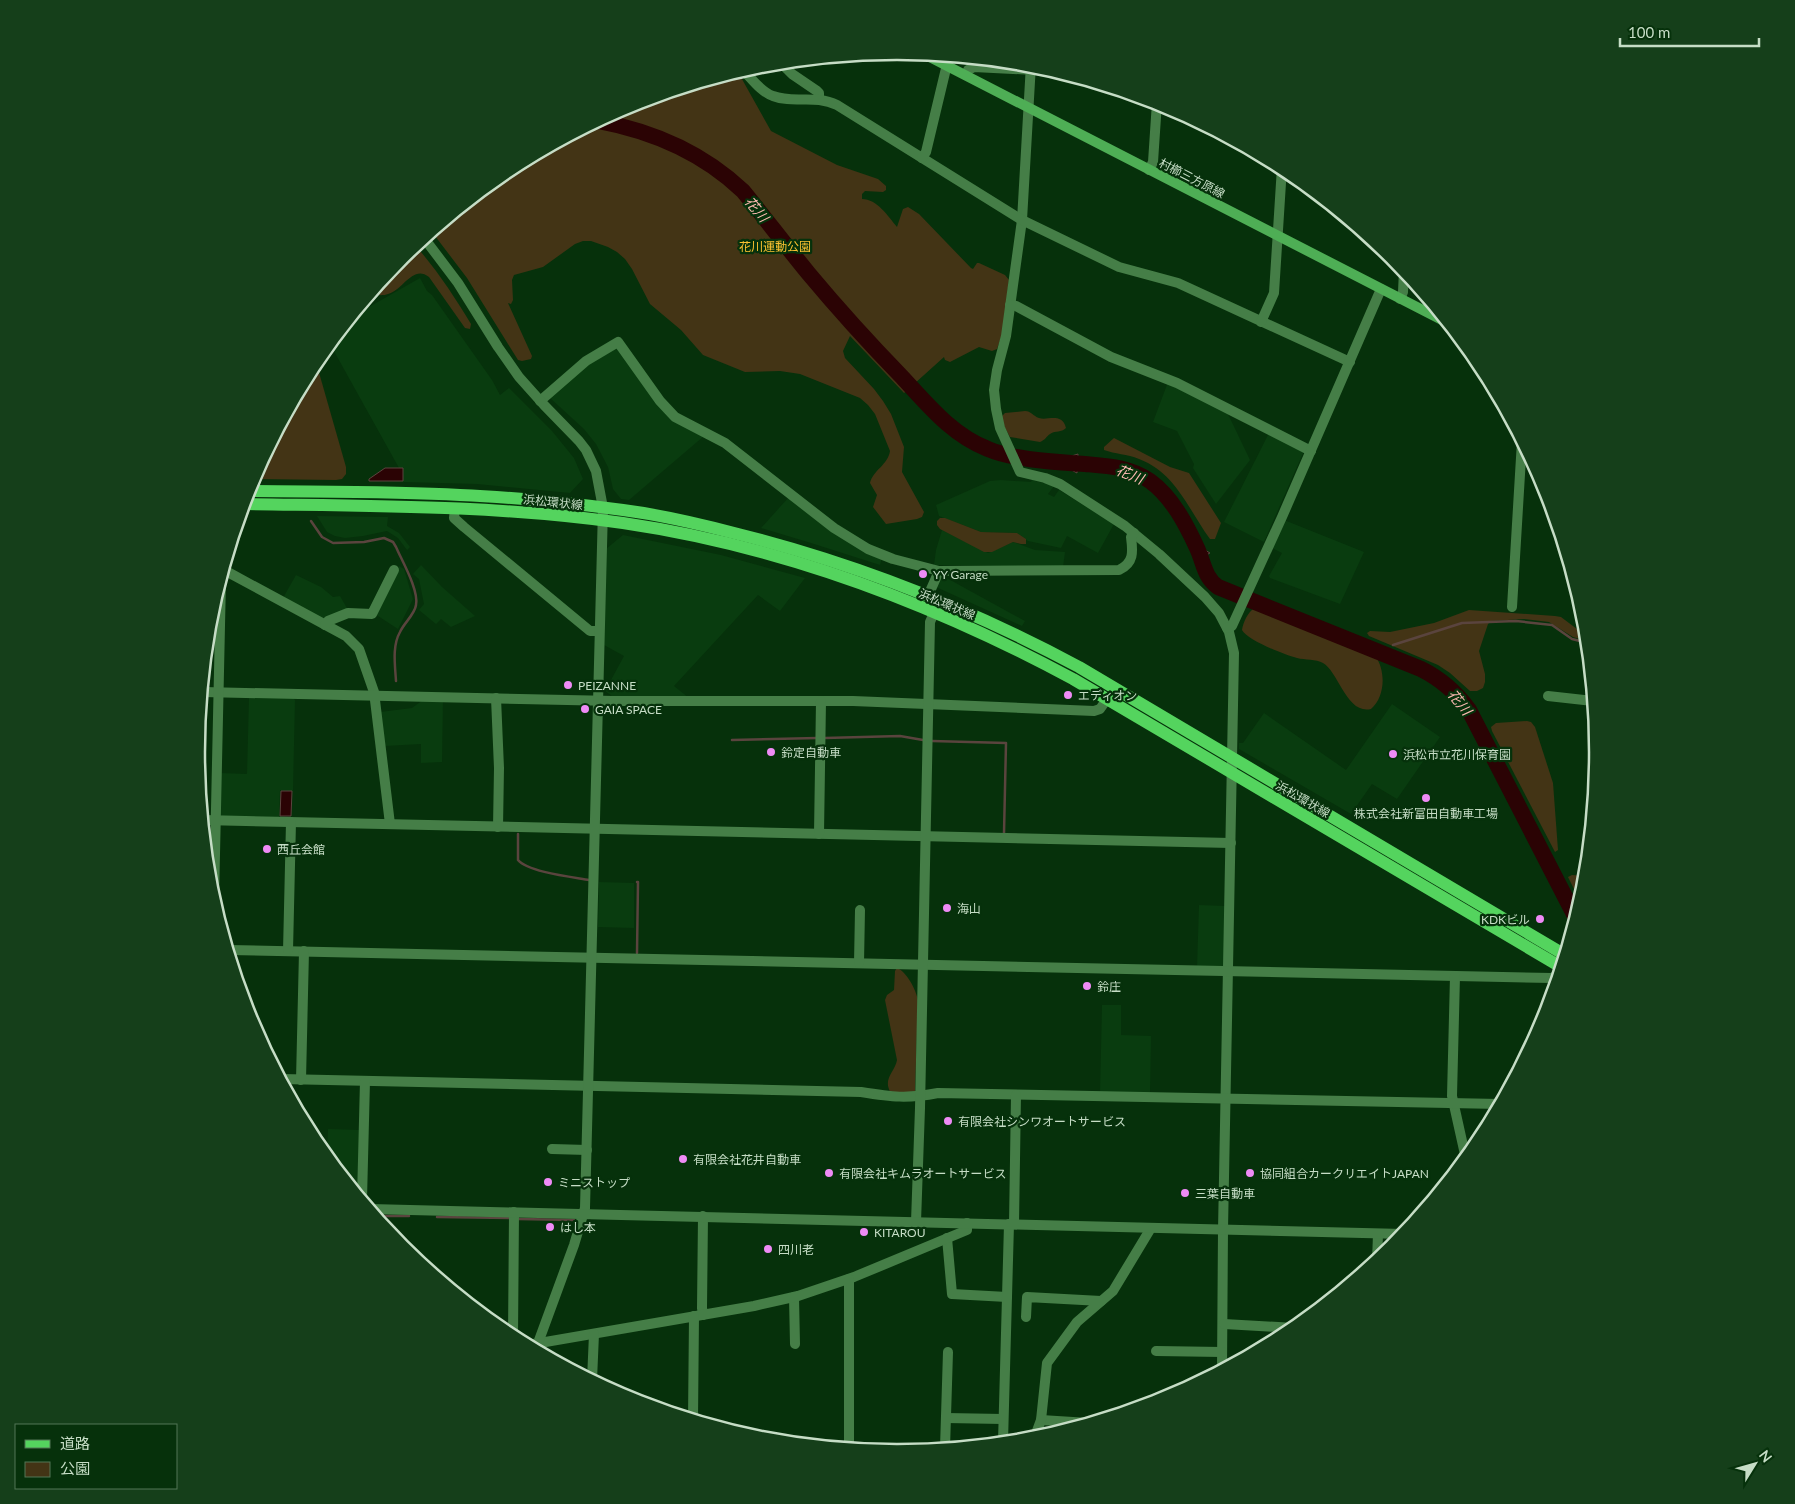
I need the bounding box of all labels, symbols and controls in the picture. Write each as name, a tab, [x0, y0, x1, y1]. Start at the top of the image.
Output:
scale bar	[1620, 15, 1759, 47]
text: 100 m	[1628, 23, 1670, 41]
street label: 村櫛三方原線	[1157, 155, 1227, 201]
water label: 花川	[741, 193, 774, 227]
park label: 花川運動公園	[739, 239, 811, 254]
water label: 花川	[1114, 461, 1148, 488]
street label: 浜松環状線	[522, 491, 584, 513]
place label: YY Garage	[933, 567, 988, 582]
marker: YY Garage	[917, 568, 929, 580]
street label: 浜松環状線	[916, 585, 978, 623]
place label: PEIZANNE	[578, 678, 636, 693]
marker: PEIZANNE	[562, 679, 574, 691]
water label: 花川	[1445, 686, 1477, 720]
place label: エディオン	[1078, 688, 1137, 703]
marker: エディオン	[1062, 689, 1074, 701]
place label: GAIA SPACE	[595, 702, 662, 717]
marker: GAIA SPACE	[579, 703, 591, 715]
place label: 鈴定自動車	[781, 745, 841, 760]
marker: 鈴定自動車	[765, 746, 777, 758]
place label: 浜松市立花川保育園	[1403, 747, 1511, 762]
marker: 浜松市立花川保育園	[1387, 748, 1399, 760]
street label: 浜松環状線	[1273, 778, 1333, 820]
marker: 株式会社新富田自動車工場	[1420, 792, 1432, 804]
place label: 株式会社新富田自動車工場	[1354, 806, 1498, 821]
place label: 西丘会館	[277, 842, 325, 857]
marker: 西丘会館	[261, 843, 273, 855]
place label: 海山	[957, 901, 981, 916]
marker: 海山	[941, 902, 953, 914]
place label: KDKビル	[1481, 912, 1530, 927]
marker: KDKビル	[1534, 913, 1546, 925]
place label: 鈴庄	[1097, 979, 1121, 994]
marker: 鈴庄	[1081, 980, 1093, 992]
place label: 有限会社シンワオートサービス	[958, 1114, 1126, 1129]
marker: 有限会社シンワオートサービス	[942, 1115, 954, 1127]
place label: 有限会社花井自動車	[693, 1152, 801, 1167]
marker: 有限会社花井自動車	[677, 1153, 689, 1165]
place label: 有限会社キムラオートサービス	[839, 1166, 1006, 1181]
place label: 協同組合カークリエイトJAPAN	[1260, 1166, 1429, 1181]
marker: 有限会社キムラオートサービス	[823, 1167, 835, 1179]
marker: 協同組合カークリエイトJAPAN	[1244, 1167, 1256, 1179]
place label: ミニストップ	[558, 1175, 630, 1190]
marker: ミニストップ	[542, 1176, 554, 1188]
place label: 三葉自動車	[1195, 1186, 1255, 1201]
marker: 三葉自動車	[1179, 1187, 1191, 1199]
place label: はし本	[560, 1220, 596, 1235]
marker: はし本	[544, 1221, 556, 1233]
place label: KITAROU	[874, 1225, 926, 1240]
marker: KITAROU	[858, 1226, 870, 1238]
place label: 四川老	[778, 1242, 814, 1257]
marker: 四川老	[762, 1243, 774, 1255]
legend	[15, 1424, 178, 1489]
text: 道路	[60, 1434, 90, 1452]
north arrow	[1730, 1439, 1780, 1489]
text: N	[1756, 1446, 1776, 1465]
text: 公園	[60, 1459, 90, 1477]

